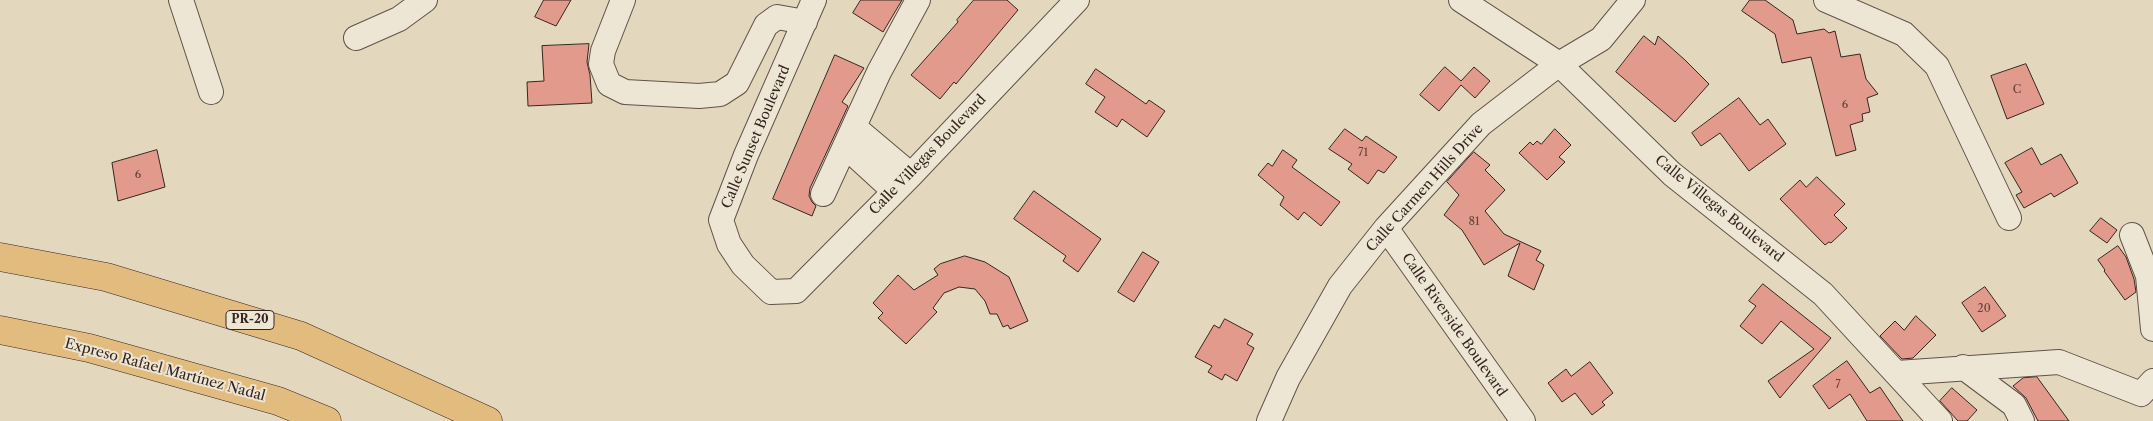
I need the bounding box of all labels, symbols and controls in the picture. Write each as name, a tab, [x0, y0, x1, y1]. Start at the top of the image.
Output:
street label: Calle Sunset Boulevard	[718, 63, 794, 211]
house number: C	[2013, 83, 2021, 97]
street label: Calle Villegas Boulevard	[866, 91, 990, 219]
house number: 6	[1842, 98, 1848, 112]
street label: Calle Carmen Hills Drive	[1363, 121, 1487, 255]
house number: 71	[1358, 146, 1368, 160]
street label: Calle Villegas Boulevard	[1651, 152, 1787, 266]
house number: 6	[135, 168, 141, 182]
house number: 81	[1468, 215, 1480, 229]
street label: Calle Riverside Boulevard	[1398, 250, 1510, 400]
house number: 20	[1977, 302, 1991, 316]
road number: PR-20	[226, 310, 274, 330]
street label: Expreso Rafael Martínez Nadal	[63, 335, 267, 405]
house number: 7	[1835, 378, 1841, 392]

